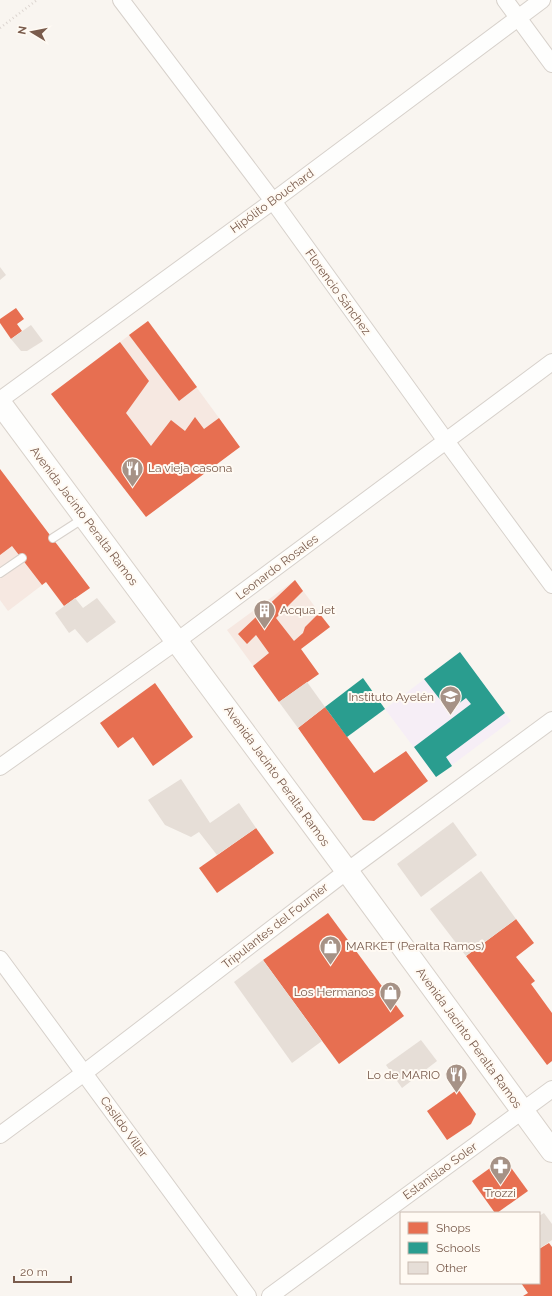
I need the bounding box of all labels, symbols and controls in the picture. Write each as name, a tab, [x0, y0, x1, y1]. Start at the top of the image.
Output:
north arrow	[12, 12, 52, 52]
text: N	[16, 25, 30, 36]
street label: Hipólito Bouchard	[227, 166, 317, 236]
street label: Florencio Sánchez	[302, 247, 374, 338]
street label: Avenida Jacinto Peralta Ramos	[27, 444, 141, 588]
restaurant icon: La vieja casona	[119, 455, 145, 488]
place label: La vieja casona	[148, 461, 232, 475]
street label: Leonardo Rosales	[233, 531, 321, 603]
building icon: Acqua Jet	[251, 597, 277, 630]
place label: Acqua Jet	[280, 603, 335, 617]
school or university icon: Instituto Ayelén	[437, 684, 463, 717]
place label: Instituto Ayelén	[348, 690, 434, 704]
street label: Avenida Jacinto Peralta Ramos	[221, 703, 333, 849]
street label: Tripulantes del Fournier	[219, 880, 331, 972]
shop icon: MARKET (Peralta Ramos)	[317, 933, 343, 966]
place label: MARKET (Peralta Ramos)	[346, 939, 484, 953]
street label: Avenida Jacinto Peralta Ramos	[413, 965, 525, 1111]
shop icon: Los Hermanos	[377, 979, 403, 1012]
place label: Los Hermanos	[294, 985, 374, 999]
restaurant icon: Lo de MARIO	[443, 1062, 469, 1095]
place label: Lo de MARIO	[367, 1068, 440, 1082]
street label: Casildo Villar	[97, 1094, 151, 1161]
street label: Estanislao Soler	[400, 1139, 480, 1203]
pharmacy icon: Trozzi	[487, 1153, 513, 1186]
place label: Trozzi	[484, 1186, 516, 1200]
legend	[400, 1212, 540, 1284]
text: Shops	[436, 1221, 471, 1235]
text: Schools	[436, 1241, 480, 1255]
scale bar	[14, 1258, 71, 1284]
text: Other	[436, 1261, 468, 1275]
text: 20 m	[20, 1265, 48, 1279]

